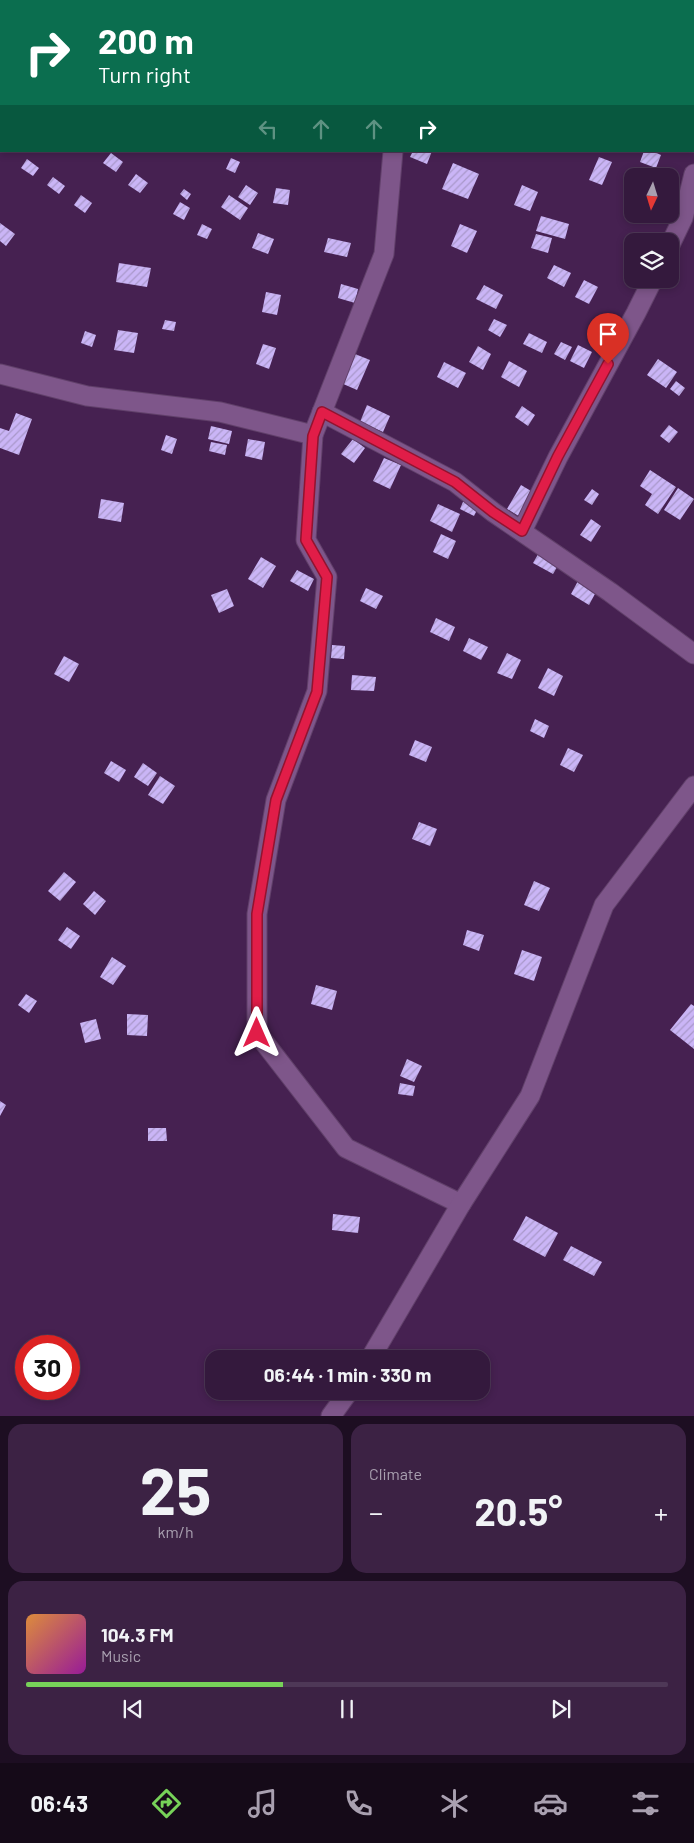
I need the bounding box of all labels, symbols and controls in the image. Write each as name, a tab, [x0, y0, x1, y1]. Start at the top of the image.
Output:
text: 200 m	[98, 19, 194, 61]
icon: right	[15, 20, 80, 85]
text: Turn right	[98, 61, 191, 87]
icon: left	[254, 115, 282, 143]
icon: ahead	[307, 115, 335, 143]
icon: ahead	[360, 115, 388, 143]
icon: right	[413, 115, 441, 143]
north arrow	[624, 168, 679, 222]
map controls	[624, 168, 679, 288]
button: layers	[624, 233, 679, 288]
pin	[587, 313, 629, 364]
icon: arrive	[594, 320, 622, 348]
position arrow	[230, 1006, 282, 1058]
speed limit sign: 30	[15, 1335, 80, 1400]
text: 06:44 · 1 min · 330 m	[264, 1363, 431, 1386]
text: 25	[140, 1450, 211, 1528]
text: Climate	[369, 1464, 422, 1483]
text: 20.5°	[475, 1488, 562, 1534]
text: −	[369, 1495, 383, 1529]
text: +	[654, 1495, 668, 1529]
text: km/h	[157, 1522, 194, 1541]
text: 104.3 FM	[101, 1623, 173, 1646]
text: Music	[101, 1646, 141, 1665]
icon: previous	[119, 1695, 147, 1723]
icon: pause	[333, 1695, 361, 1723]
icon: next	[547, 1695, 575, 1723]
icon: directions	[149, 1786, 184, 1821]
icon: music	[245, 1786, 280, 1821]
icon: phone	[341, 1786, 376, 1821]
icon: climate	[437, 1786, 472, 1821]
icon: car	[533, 1786, 568, 1821]
icon: filters	[628, 1786, 663, 1821]
text: 06:43	[30, 1790, 88, 1816]

